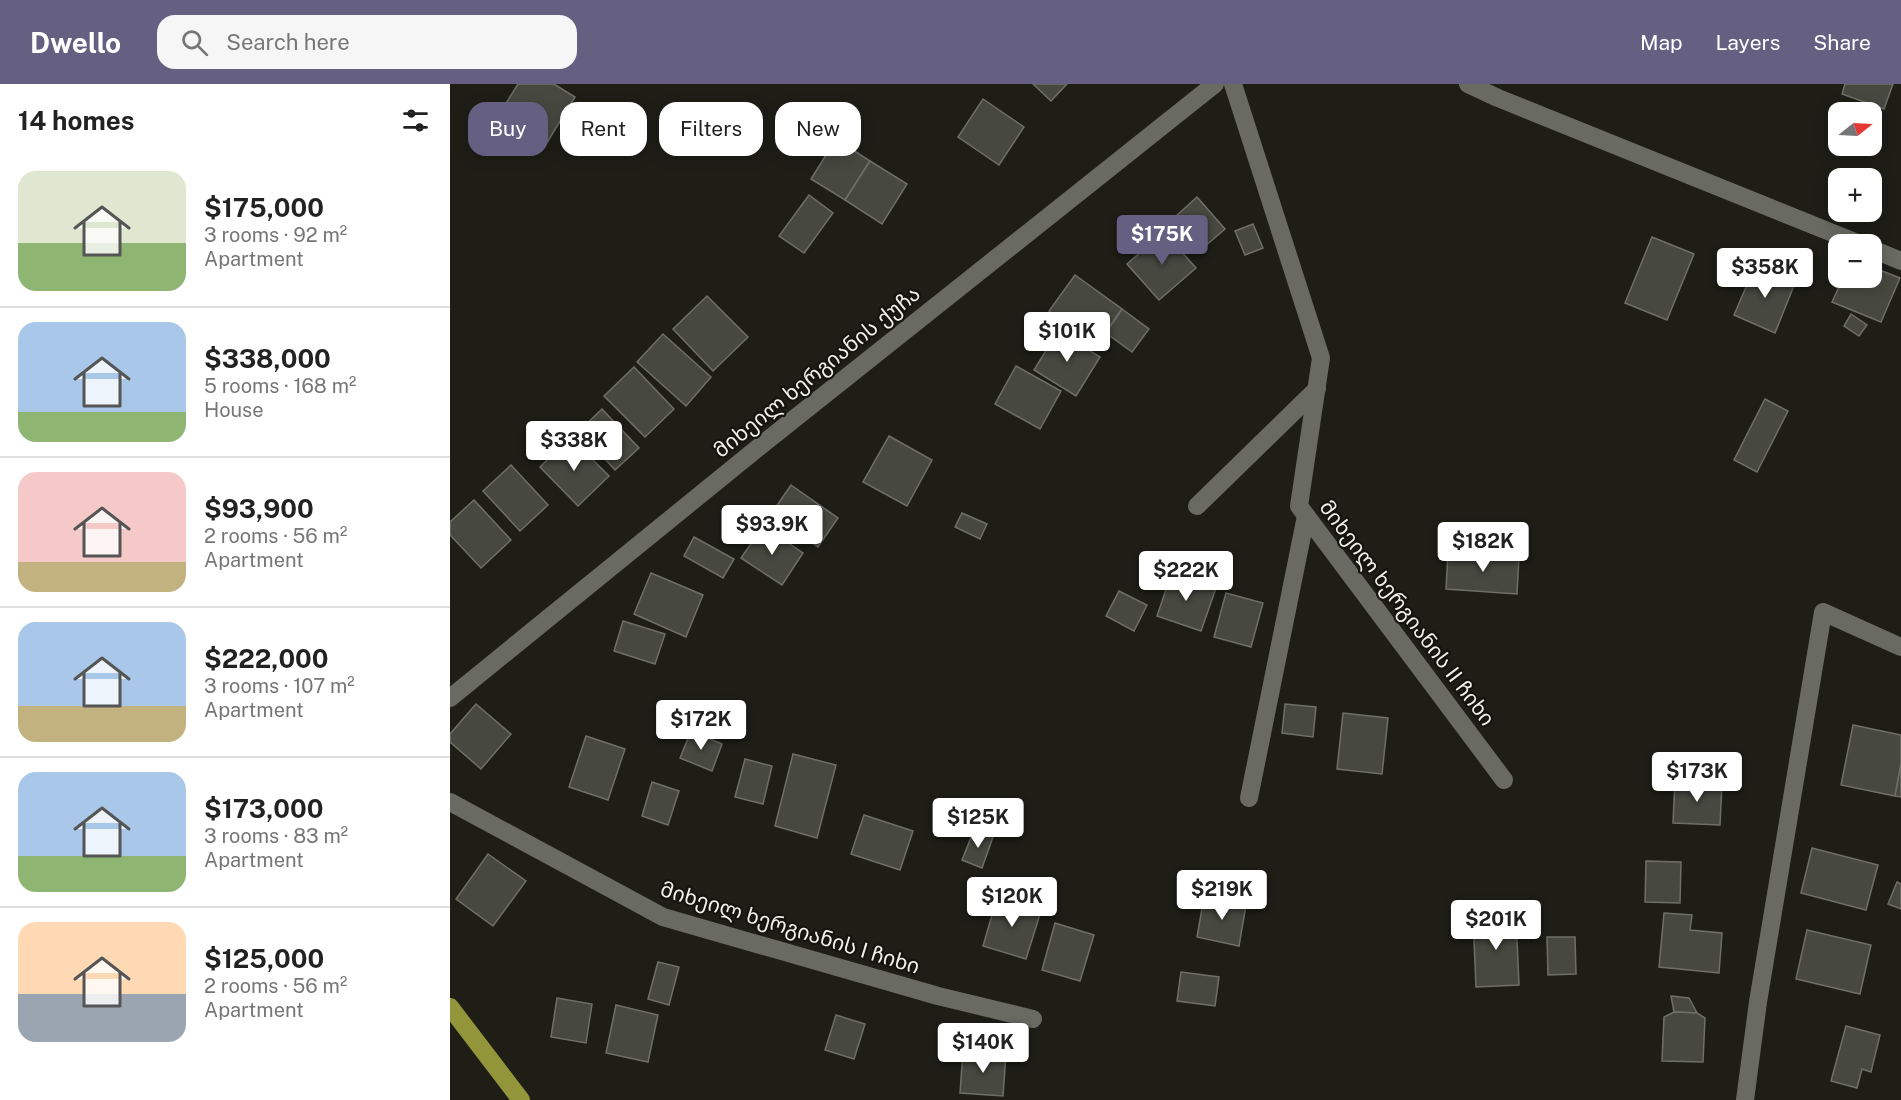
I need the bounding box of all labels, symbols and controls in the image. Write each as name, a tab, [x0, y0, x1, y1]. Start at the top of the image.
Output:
search box	[157, 15, 577, 69]
text: Dwello	[30, 26, 121, 59]
icon: search	[178, 26, 211, 59]
text: Search here	[226, 29, 350, 55]
text: Map	[1640, 30, 1683, 55]
text: Layers	[1716, 30, 1780, 55]
text: Share	[1813, 30, 1871, 55]
chip: Buy	[468, 102, 548, 156]
chip: Rent	[560, 102, 647, 156]
chip: Filters	[659, 102, 763, 156]
chip: New	[775, 102, 861, 156]
north arrow	[1828, 102, 1882, 156]
map controls	[1828, 102, 1882, 288]
icon: filters	[399, 104, 432, 137]
text: 14 homes	[18, 105, 134, 136]
button: +	[1828, 168, 1882, 222]
text: $175,000	[204, 192, 324, 223]
icon: home	[66, 195, 138, 267]
pin: $175K	[1120, 215, 1204, 266]
text: $175K	[1131, 222, 1193, 246]
text: 3 rooms · 92 m²	[204, 223, 347, 247]
button: −	[1828, 234, 1882, 288]
text: Apartment	[204, 247, 304, 271]
pin: $358K	[1723, 248, 1807, 299]
text: $358K	[1731, 255, 1799, 279]
street label: მიხეილ ხერგიანის ქუჩა	[708, 281, 926, 463]
pin: $101K	[1025, 312, 1109, 363]
text: $101K	[1038, 319, 1096, 343]
text: $338,000	[204, 343, 331, 374]
icon: home	[66, 346, 138, 418]
text: 5 rooms · 168 m²	[204, 374, 356, 398]
text: House	[204, 398, 264, 422]
pin: $338K	[532, 421, 616, 472]
text: $338K	[540, 428, 608, 452]
text: $93,900	[204, 493, 314, 524]
street label: მიხეილ ხერგიანის II ჩიხი	[1314, 495, 1500, 731]
icon: home	[66, 496, 138, 568]
pin: $93.9K	[723, 505, 821, 556]
text: $93.9K	[736, 512, 808, 536]
pin: $182K	[1441, 522, 1525, 573]
text: 2 rooms · 56 m²	[204, 524, 347, 548]
text: $182K	[1452, 529, 1514, 553]
text: Apartment	[204, 548, 304, 572]
pin: $222K	[1144, 551, 1228, 602]
text: $222K	[1153, 558, 1219, 582]
text: $222,000	[204, 643, 329, 674]
icon: home	[66, 646, 138, 718]
text: 3 rooms · 107 m²	[204, 674, 355, 698]
text: Apartment	[204, 698, 304, 722]
pin: $172K	[659, 700, 743, 751]
text: $172K	[670, 707, 732, 731]
pin: $173K	[1655, 752, 1739, 803]
text: $173K	[1666, 759, 1728, 783]
text: $173,000	[204, 793, 323, 824]
icon: home	[66, 796, 138, 868]
pin: $125K	[936, 798, 1020, 849]
text: $125K	[947, 805, 1009, 829]
text: 3 rooms · 83 m²	[204, 824, 348, 848]
text: Apartment	[204, 848, 304, 872]
pin: $219K	[1180, 870, 1264, 921]
street label: მიხეილ ხერგიანის I ჩიხი	[657, 876, 923, 980]
pin: $120K	[970, 877, 1054, 928]
text: $219K	[1191, 877, 1253, 901]
text: $120K	[981, 884, 1043, 908]
pin: $201K	[1454, 900, 1538, 951]
text: $201K	[1465, 907, 1527, 931]
text: $125,000	[204, 943, 324, 974]
icon: home	[66, 946, 138, 1018]
text: 2 rooms · 56 m²	[204, 974, 347, 998]
text: Apartment	[204, 998, 304, 1022]
pin: $140K	[941, 1023, 1025, 1074]
text: $140K	[952, 1030, 1014, 1054]

